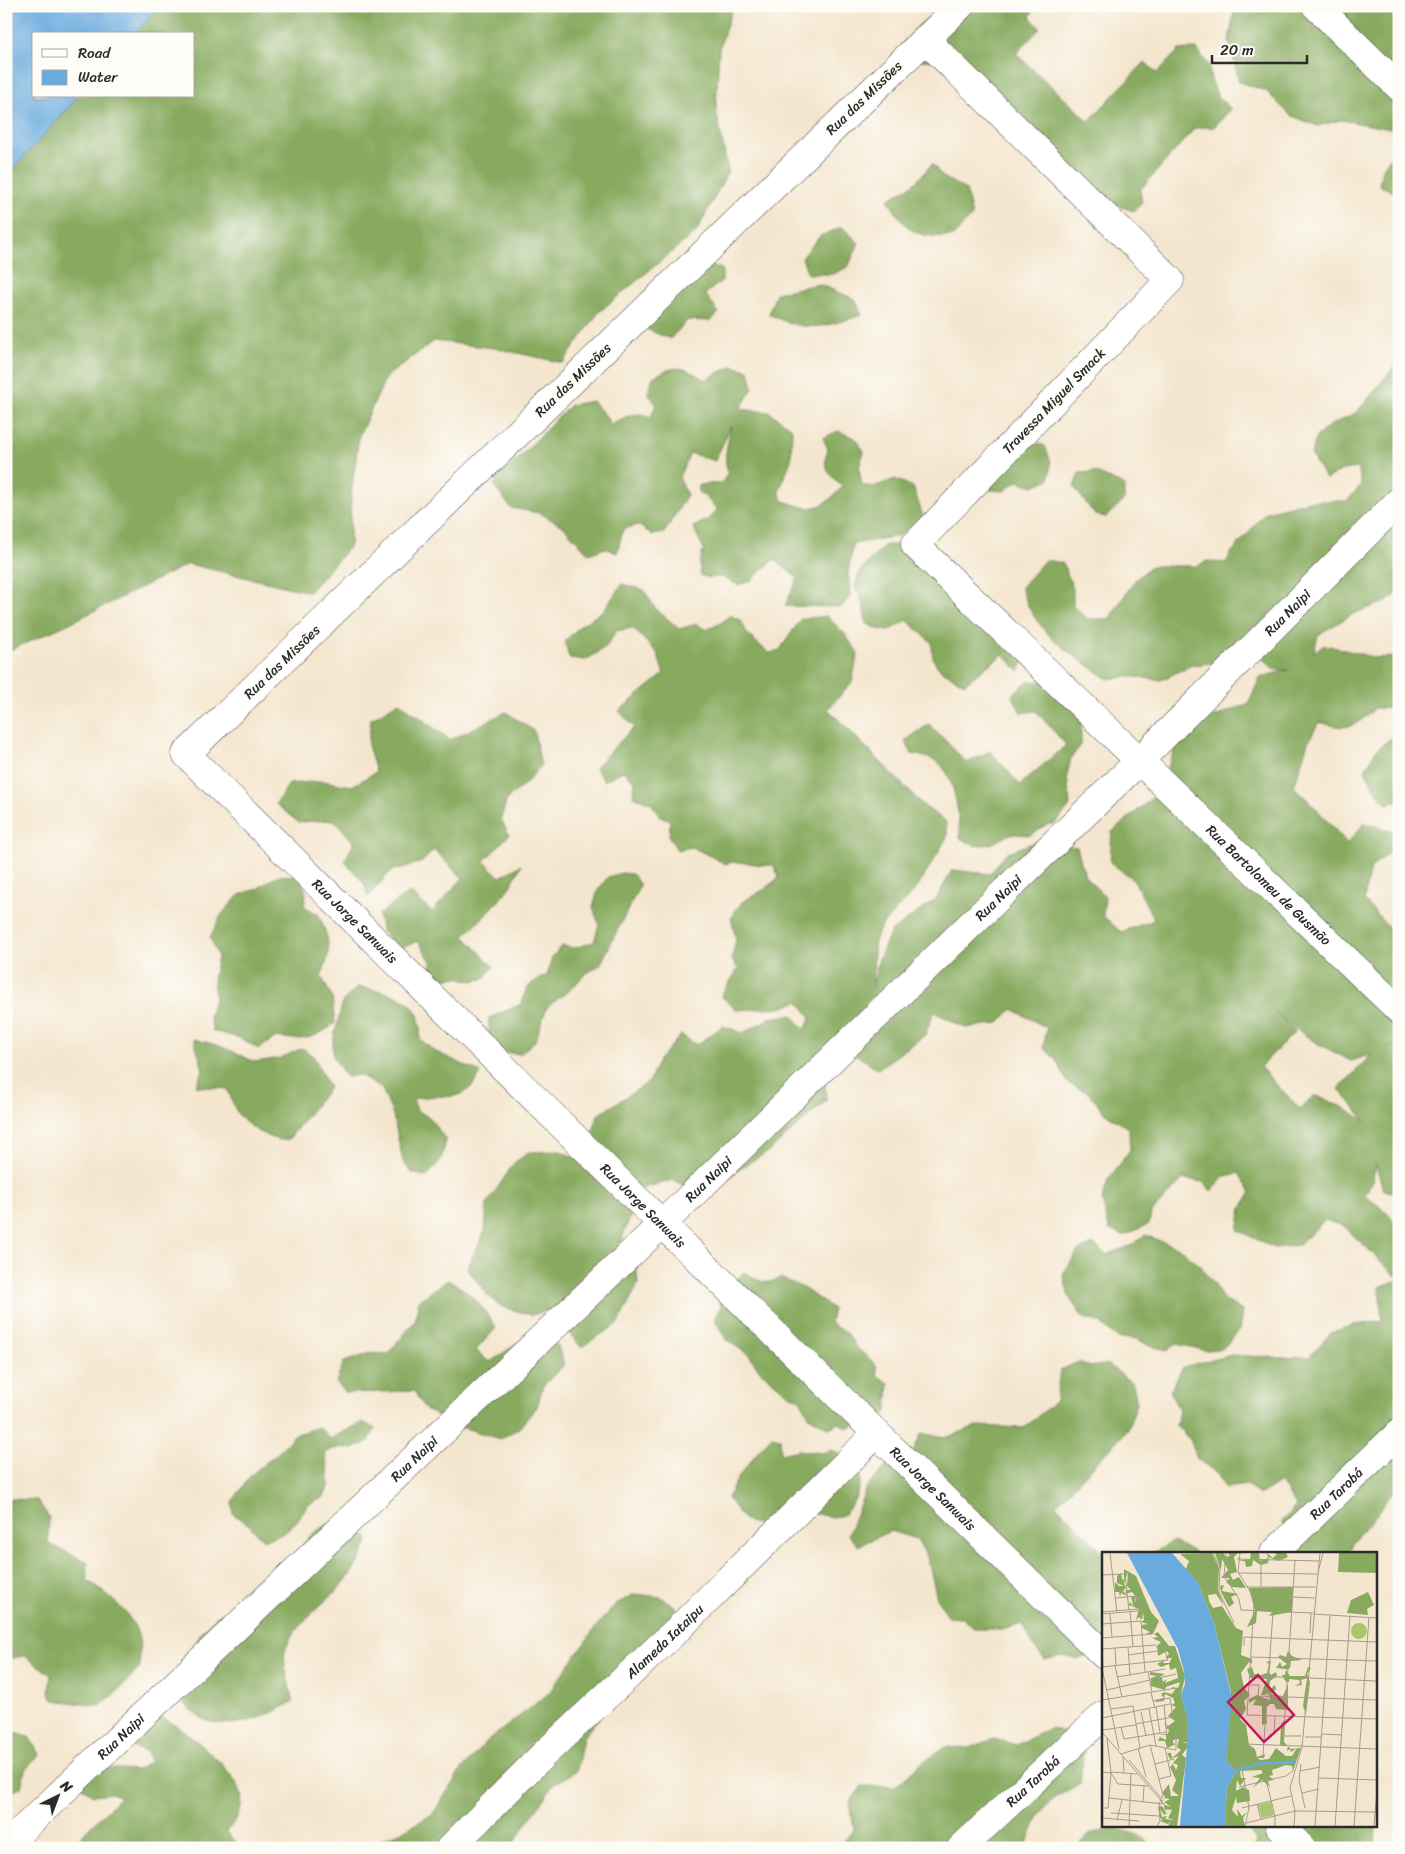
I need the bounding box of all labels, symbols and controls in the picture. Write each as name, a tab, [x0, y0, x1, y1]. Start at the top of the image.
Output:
legend	[32, 32, 195, 98]
scale bar	[1212, 32, 1308, 64]
text: 20 m	[1220, 37, 1254, 63]
text: Road	[78, 40, 111, 66]
street label: Rua das Missões	[820, 54, 909, 142]
text: Water	[78, 64, 118, 90]
street label: Rua das Missões	[529, 336, 618, 424]
street label: Travessa Miguel Smack	[996, 342, 1112, 460]
street label: Rua Naipi	[1258, 582, 1318, 642]
street label: Rua das Missões	[238, 618, 327, 706]
street label: Rua Bartolomeu de Gusmão	[1200, 818, 1338, 952]
street label: Rua Naipi	[969, 867, 1029, 927]
street label: Rua Jorge Sanwais	[306, 872, 404, 970]
street label: Rua Naipi	[679, 1149, 739, 1208]
street label: Rua Jorge Sanwais	[594, 1157, 693, 1254]
street label: Rua Naipi	[384, 1429, 445, 1488]
street label: Rua Jorge Sanwais	[884, 1440, 983, 1537]
street label: Rua Tarobá	[1303, 1461, 1369, 1526]
inset map	[1102, 1552, 1378, 1826]
street label: Alameda Iataipu	[619, 1597, 710, 1686]
street label: Rua Naipi	[91, 1706, 151, 1766]
street label: Rua Tarobá	[1000, 1749, 1066, 1813]
north arrow	[32, 1772, 82, 1822]
text: N	[54, 1774, 79, 1799]

